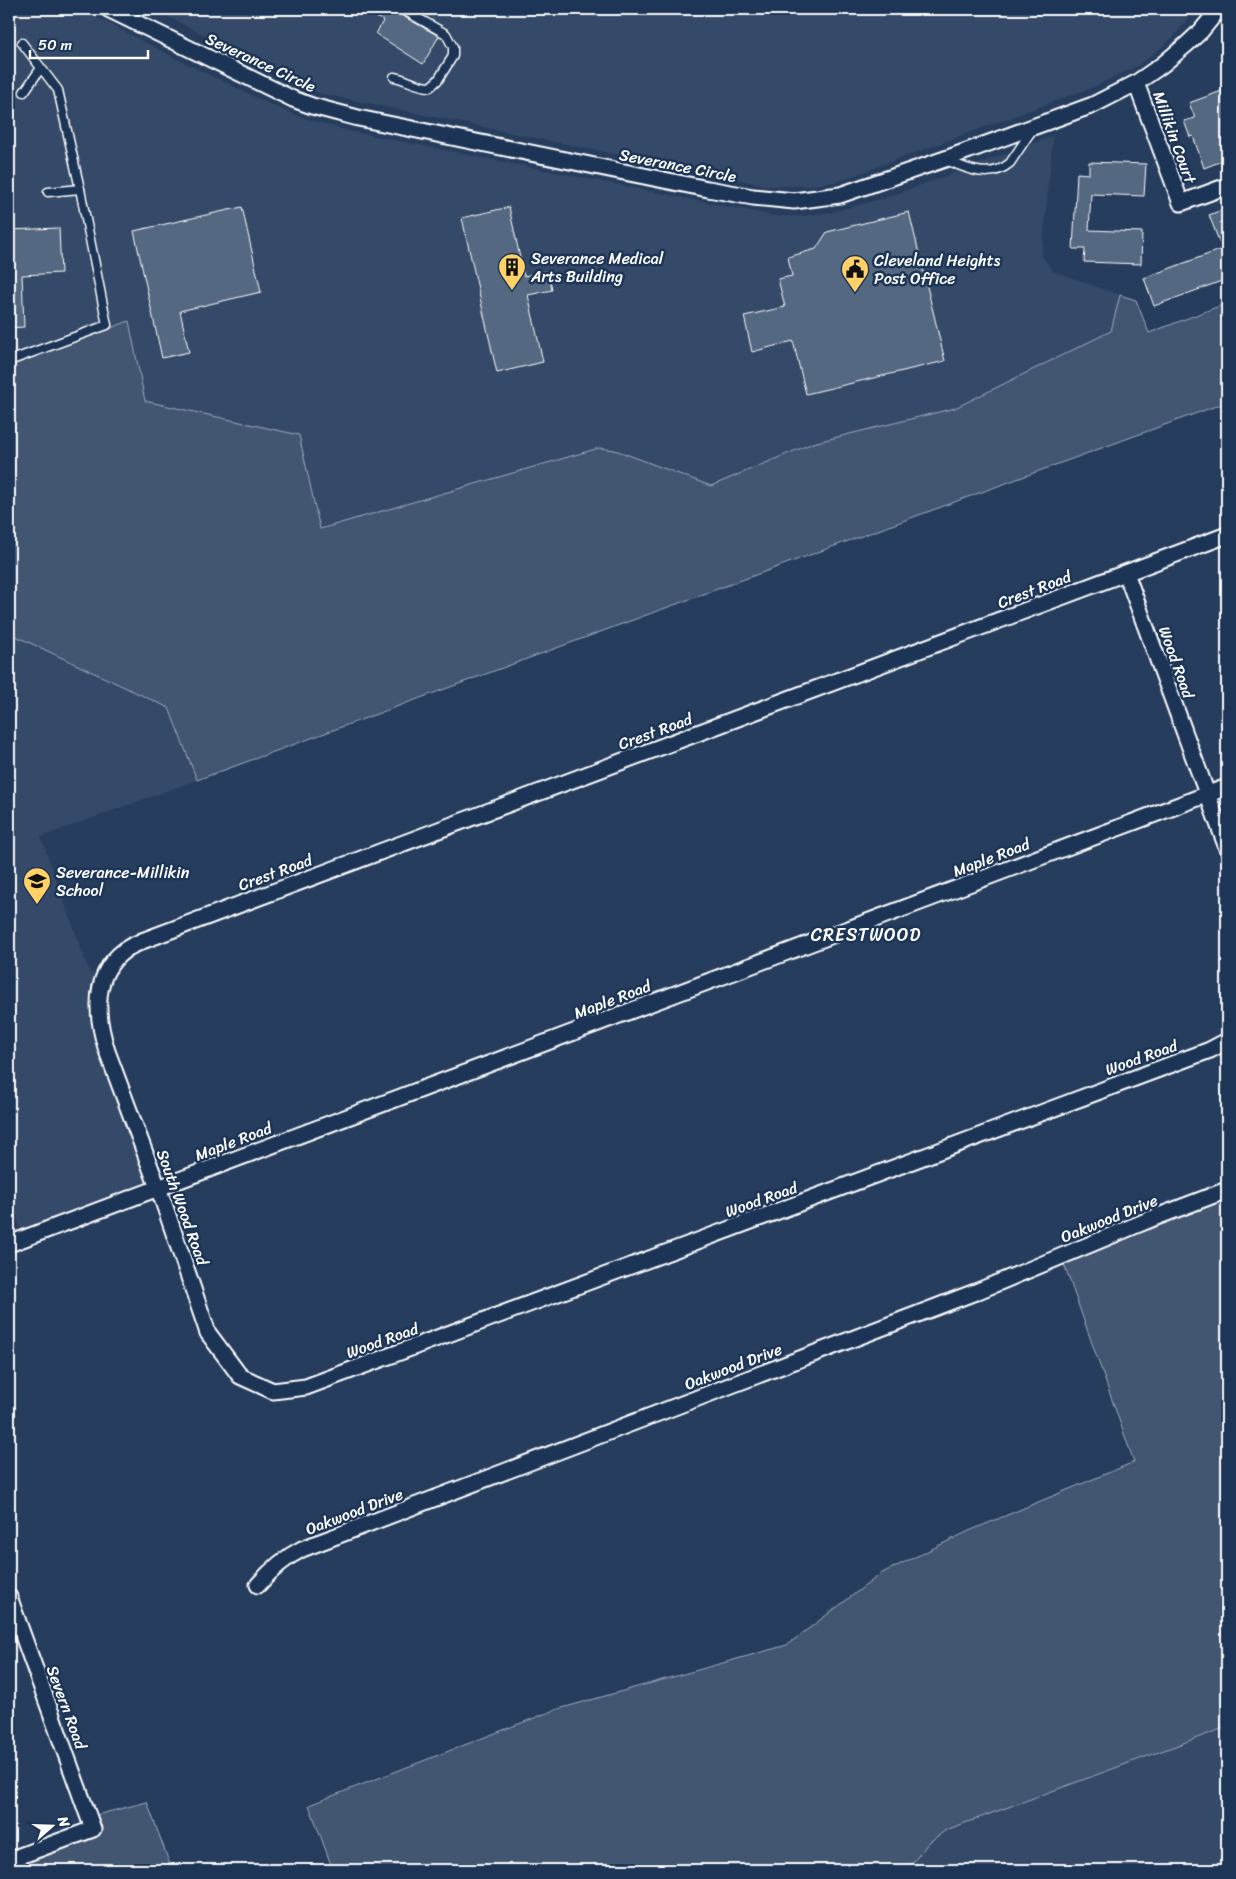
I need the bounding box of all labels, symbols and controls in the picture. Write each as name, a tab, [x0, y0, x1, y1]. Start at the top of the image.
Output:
street label: Severance Circle	[201, 24, 321, 101]
scale bar	[30, 28, 148, 60]
text: 50 m	[38, 32, 73, 58]
street label: Millikin Court	[1144, 87, 1205, 188]
street label: Severance Circle	[617, 140, 739, 191]
place label: Severance Medical Arts Building	[530, 244, 664, 291]
place label: Cleveland Heights Post Office	[874, 246, 1001, 293]
building icon: Severance Medical Arts Building	[497, 252, 527, 291]
public building icon: Cleveland Heights Post Office	[840, 254, 870, 293]
street label: Crest Road	[993, 562, 1077, 617]
street label: Wood Road	[1150, 622, 1204, 704]
street label: Crest Road	[614, 704, 698, 758]
street label: Maple Road	[948, 829, 1035, 885]
street label: Crest Road	[234, 845, 318, 899]
place label: Severance-Millikin School	[56, 858, 190, 905]
school or university icon: Severance-Millikin School	[22, 866, 52, 905]
district label: CRESTWOOD	[811, 919, 921, 951]
street label: Maple Road	[569, 971, 656, 1027]
street label: Wood Road	[1101, 1030, 1183, 1084]
street label: Maple Road	[190, 1113, 277, 1169]
street label: South Wood Road	[148, 1145, 217, 1271]
street label: Wood Road	[721, 1172, 803, 1226]
street label: Oakwood Drive	[1056, 1186, 1162, 1251]
street label: Wood Road	[342, 1313, 424, 1367]
street label: Oakwood Drive	[680, 1335, 786, 1398]
street label: Oakwood Drive	[301, 1480, 407, 1543]
street label: Severn Road	[38, 1661, 96, 1755]
north arrow	[28, 1802, 78, 1852]
text: N	[50, 1812, 77, 1831]

